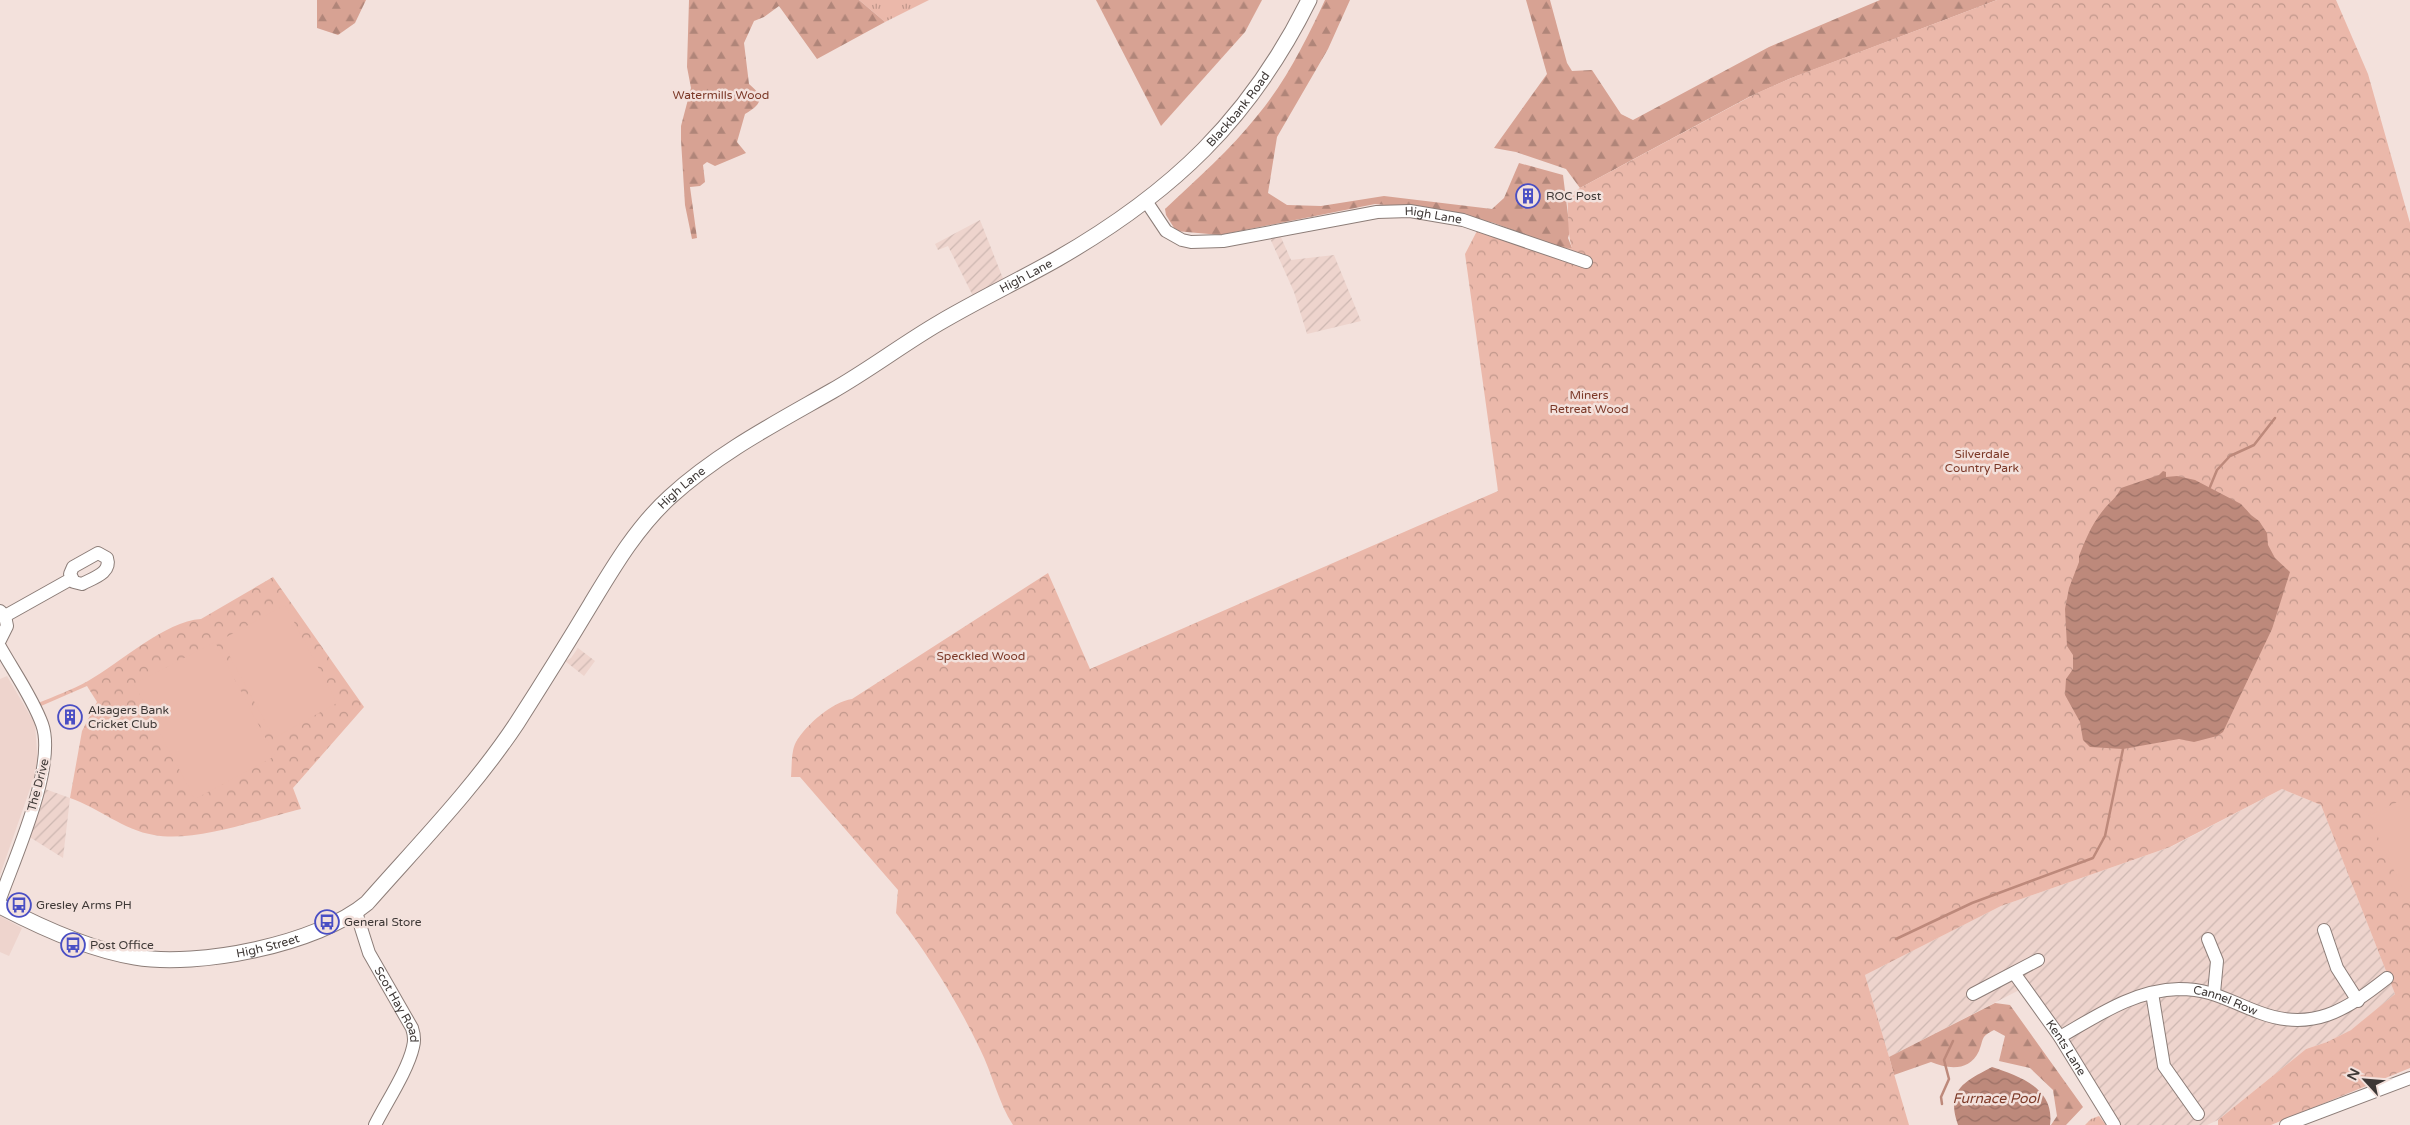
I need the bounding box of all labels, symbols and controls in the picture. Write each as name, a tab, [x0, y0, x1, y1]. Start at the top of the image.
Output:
street label: Blackbank Road	[1203, 69, 1272, 150]
park label: Watermills Wood	[673, 88, 769, 102]
building icon: ROC Post	[1515, 183, 1541, 209]
place label: ROC Post	[1546, 189, 1602, 203]
street label: High Lane	[1405, 204, 1463, 227]
street label: High Lane	[997, 256, 1055, 296]
park label: Miners Retreat Wood	[1549, 388, 1629, 416]
park label: Silverdale Country Park	[1945, 447, 2020, 475]
street label: High Lane	[655, 464, 708, 512]
park label: Speckled Wood	[937, 649, 1025, 663]
place label: Alsagers Bank Cricket Club	[88, 703, 170, 731]
building icon: Alsagers Bank Cricket Club	[57, 704, 83, 730]
street label: The Drive	[24, 757, 52, 813]
bus stop icon: Gresley Arms PH	[6, 892, 32, 918]
place label: Gresley Arms PH	[36, 898, 132, 912]
bus stop icon: General Store	[314, 909, 340, 935]
place label: General Store	[344, 915, 422, 929]
street label: High Street	[235, 931, 301, 960]
bus stop icon: Post Office	[60, 932, 86, 958]
place label: Post Office	[90, 938, 154, 952]
street label: Scot Hay Road	[371, 964, 421, 1043]
street label: Cannel Row	[2192, 983, 2260, 1018]
street label: Kents Lane	[2043, 1017, 2089, 1078]
north arrow	[2340, 1055, 2390, 1105]
text: N	[2344, 1066, 2364, 1083]
water label: Furnace Pool	[1953, 1090, 2041, 1107]

